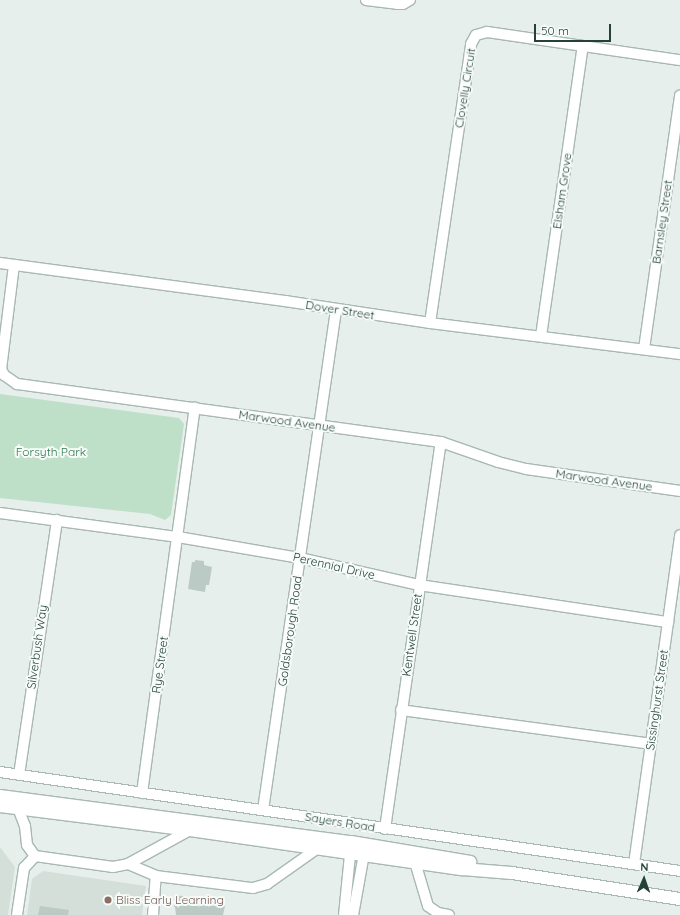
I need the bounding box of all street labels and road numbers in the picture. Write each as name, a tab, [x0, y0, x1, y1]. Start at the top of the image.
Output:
street label: Clovelly Circuit	[452, 47, 478, 129]
street label: Elsham Grove	[550, 152, 574, 230]
street label: Barnsley Street	[649, 179, 675, 265]
street label: Dover Street	[304, 297, 376, 323]
street label: Marwood Avenue	[238, 407, 336, 435]
street label: Marwood Avenue	[555, 466, 653, 494]
street label: Perennial Drive	[292, 550, 376, 582]
street label: Goldsborough Road	[275, 575, 305, 687]
street label: Kentwell Street	[399, 593, 425, 677]
street label: Silverbush Way	[24, 604, 50, 690]
street label: Rye Street	[149, 635, 171, 695]
street label: Sissinghurst Street	[643, 649, 671, 751]
street label: Sayers Road	[304, 809, 376, 835]

